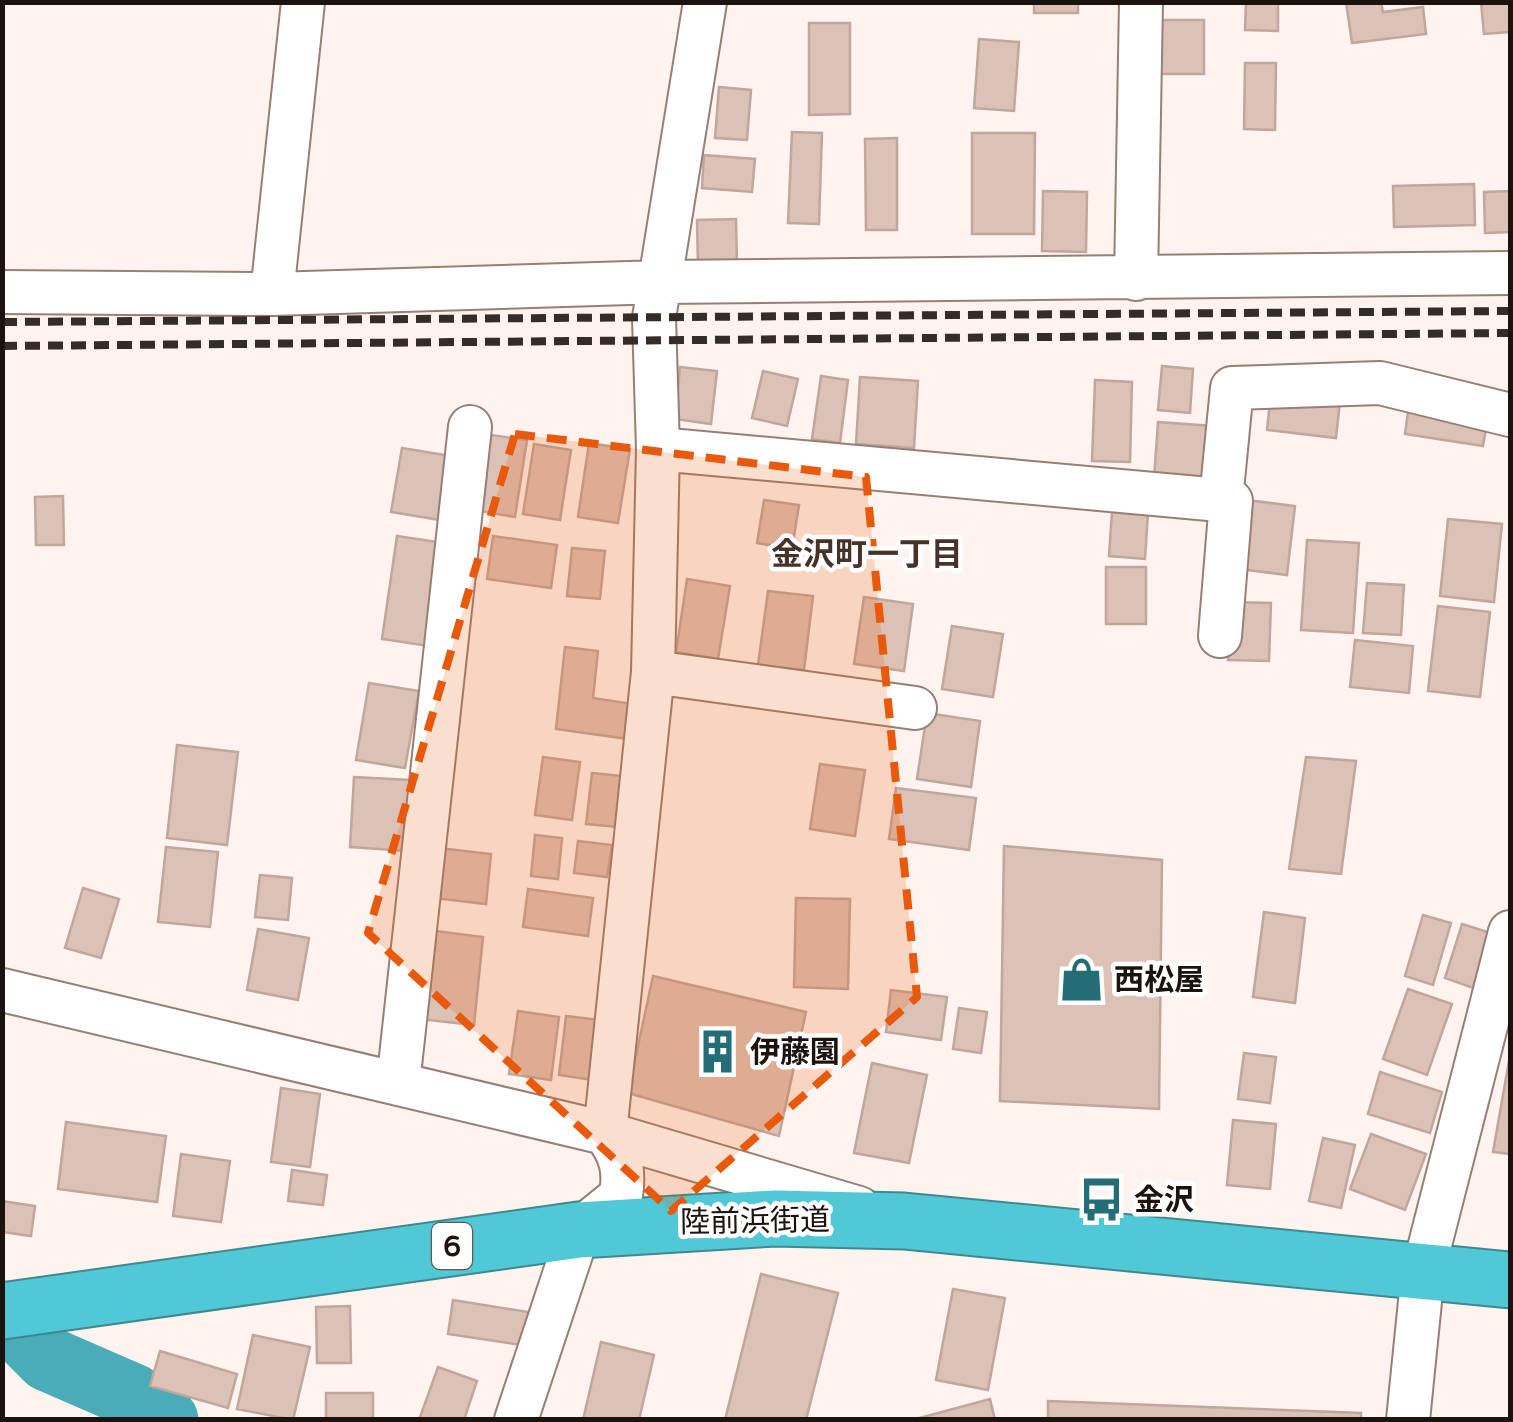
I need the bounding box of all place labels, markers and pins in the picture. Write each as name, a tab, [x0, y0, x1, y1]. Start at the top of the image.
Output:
shop icon: 西松屋	[1057, 956, 1105, 1004]
place label: 西松屋	[1114, 962, 1204, 999]
building icon: 伊藤園	[693, 1028, 741, 1076]
place label: 伊藤園	[750, 1034, 840, 1071]
bus stop icon: 金沢	[1077, 1176, 1125, 1224]
place label: 金沢	[1134, 1182, 1194, 1219]

